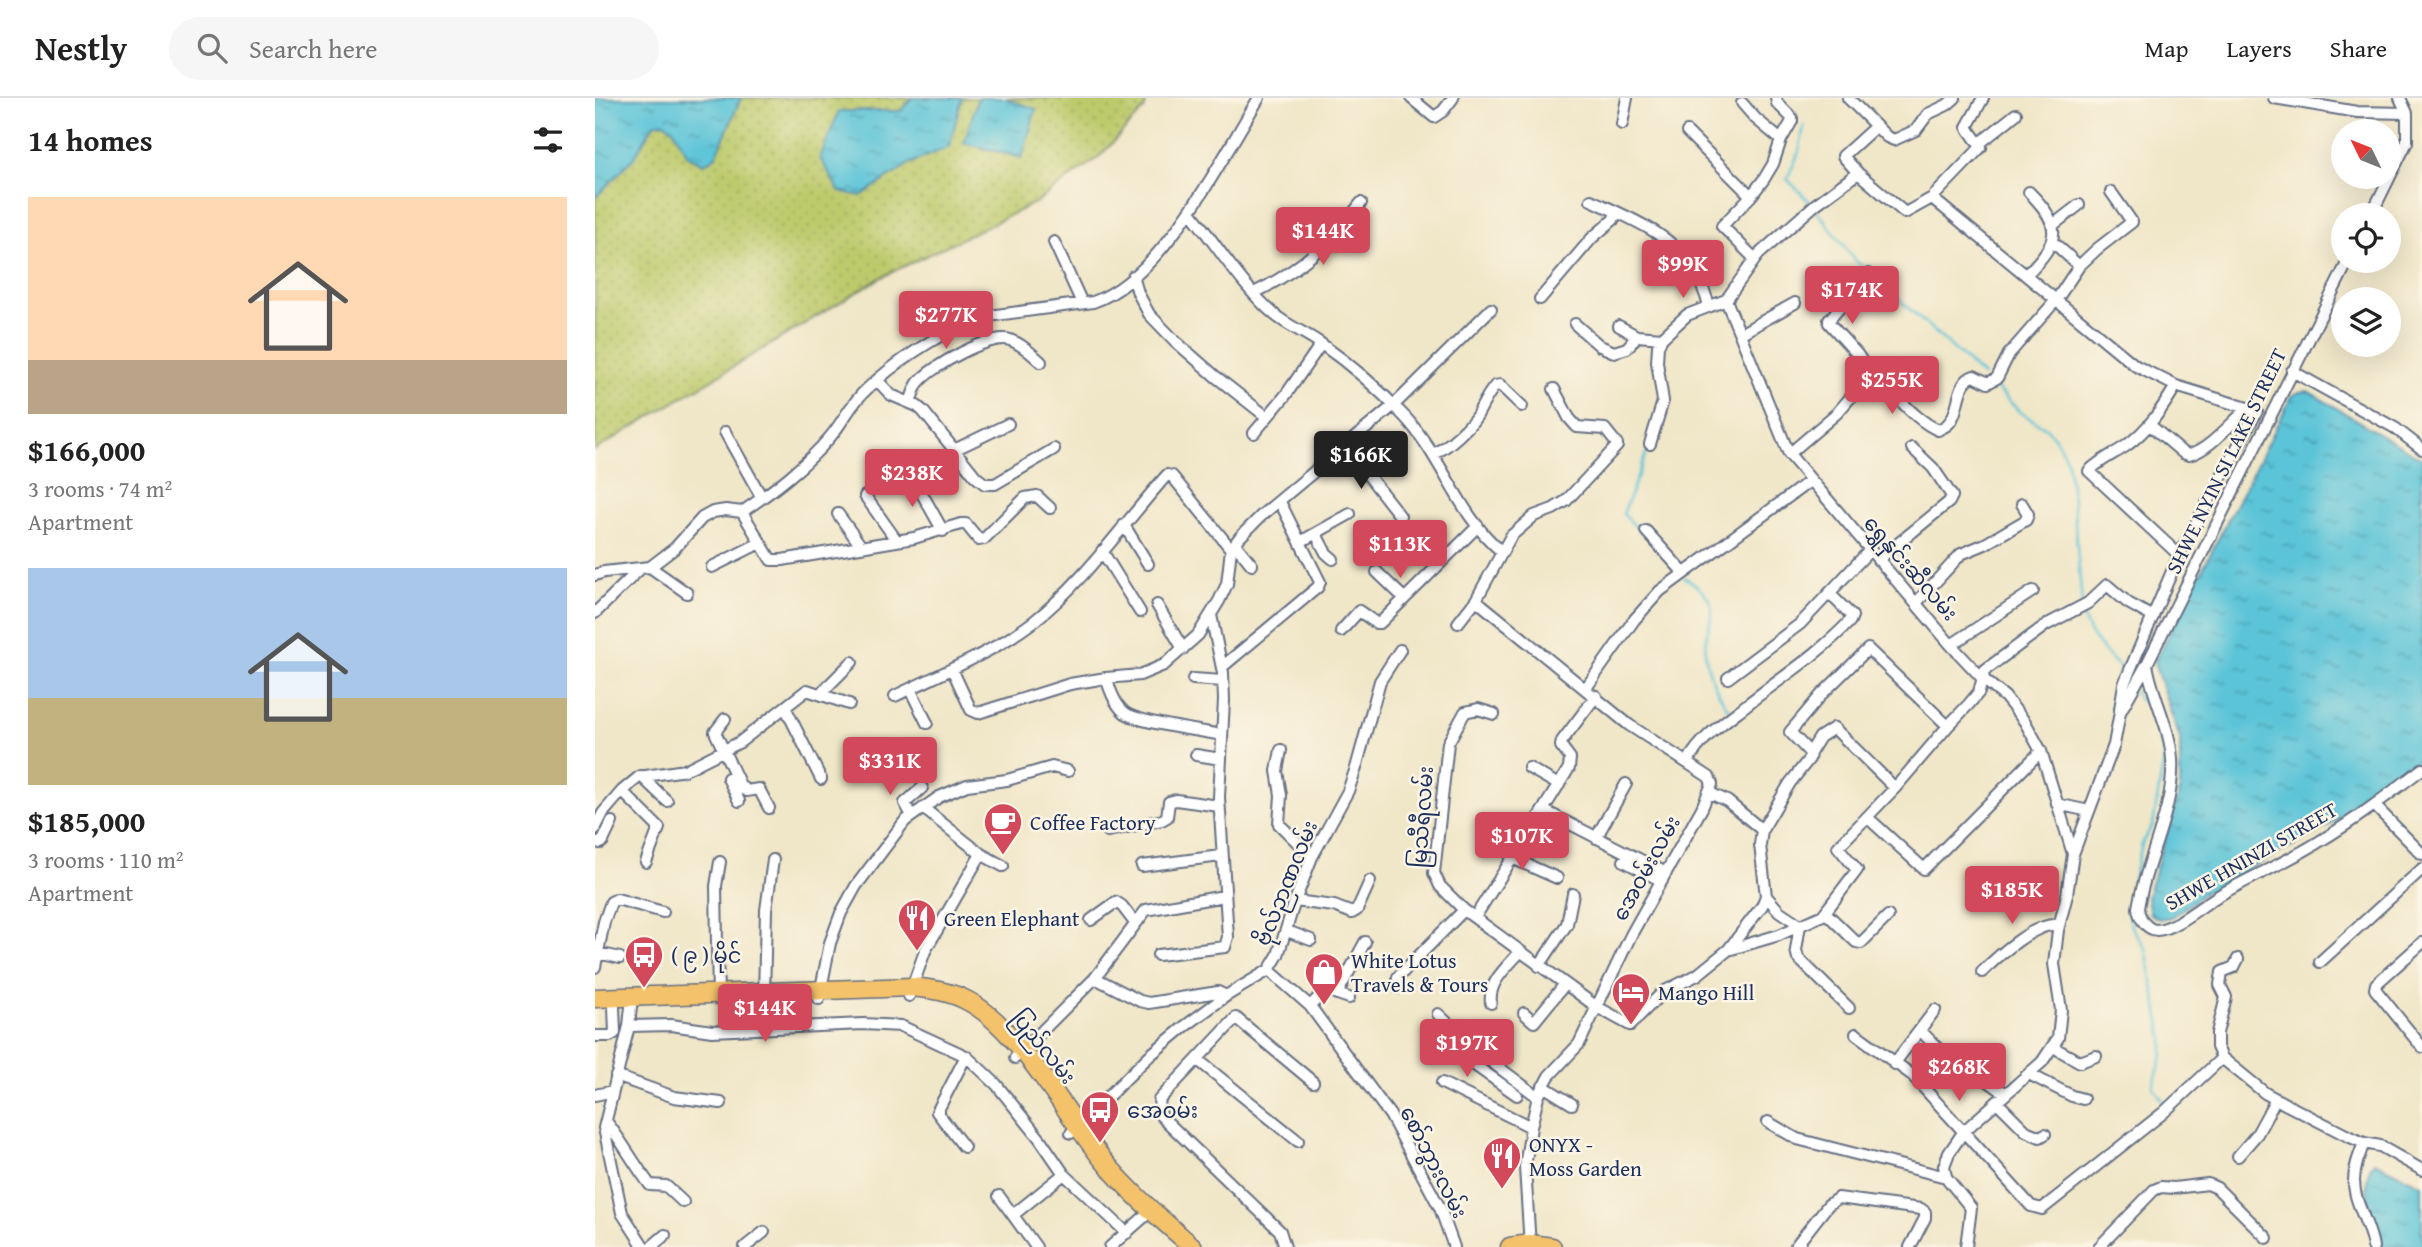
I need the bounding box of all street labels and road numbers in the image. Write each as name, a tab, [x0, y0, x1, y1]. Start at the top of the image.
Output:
street label: SHWE NYIN SI LAKE STREET	[2158, 343, 2294, 579]
street label: ရွှေနှင်းဆီလမ်း	[1855, 509, 1965, 629]
street label: မြသီရီလမ်း	[1403, 765, 1443, 869]
street label: SHWE HNINZI STREET	[2159, 794, 2343, 918]
street label: အေဝမ်းလမ်း	[1604, 810, 1688, 926]
street label: ဗိုလ်ဉာဏလမ်း	[1247, 816, 1327, 951]
street label: ပြည်လမ်း	[1003, 1003, 1084, 1092]
street label: စော်ဘွားလမ်း	[1392, 1101, 1476, 1224]

